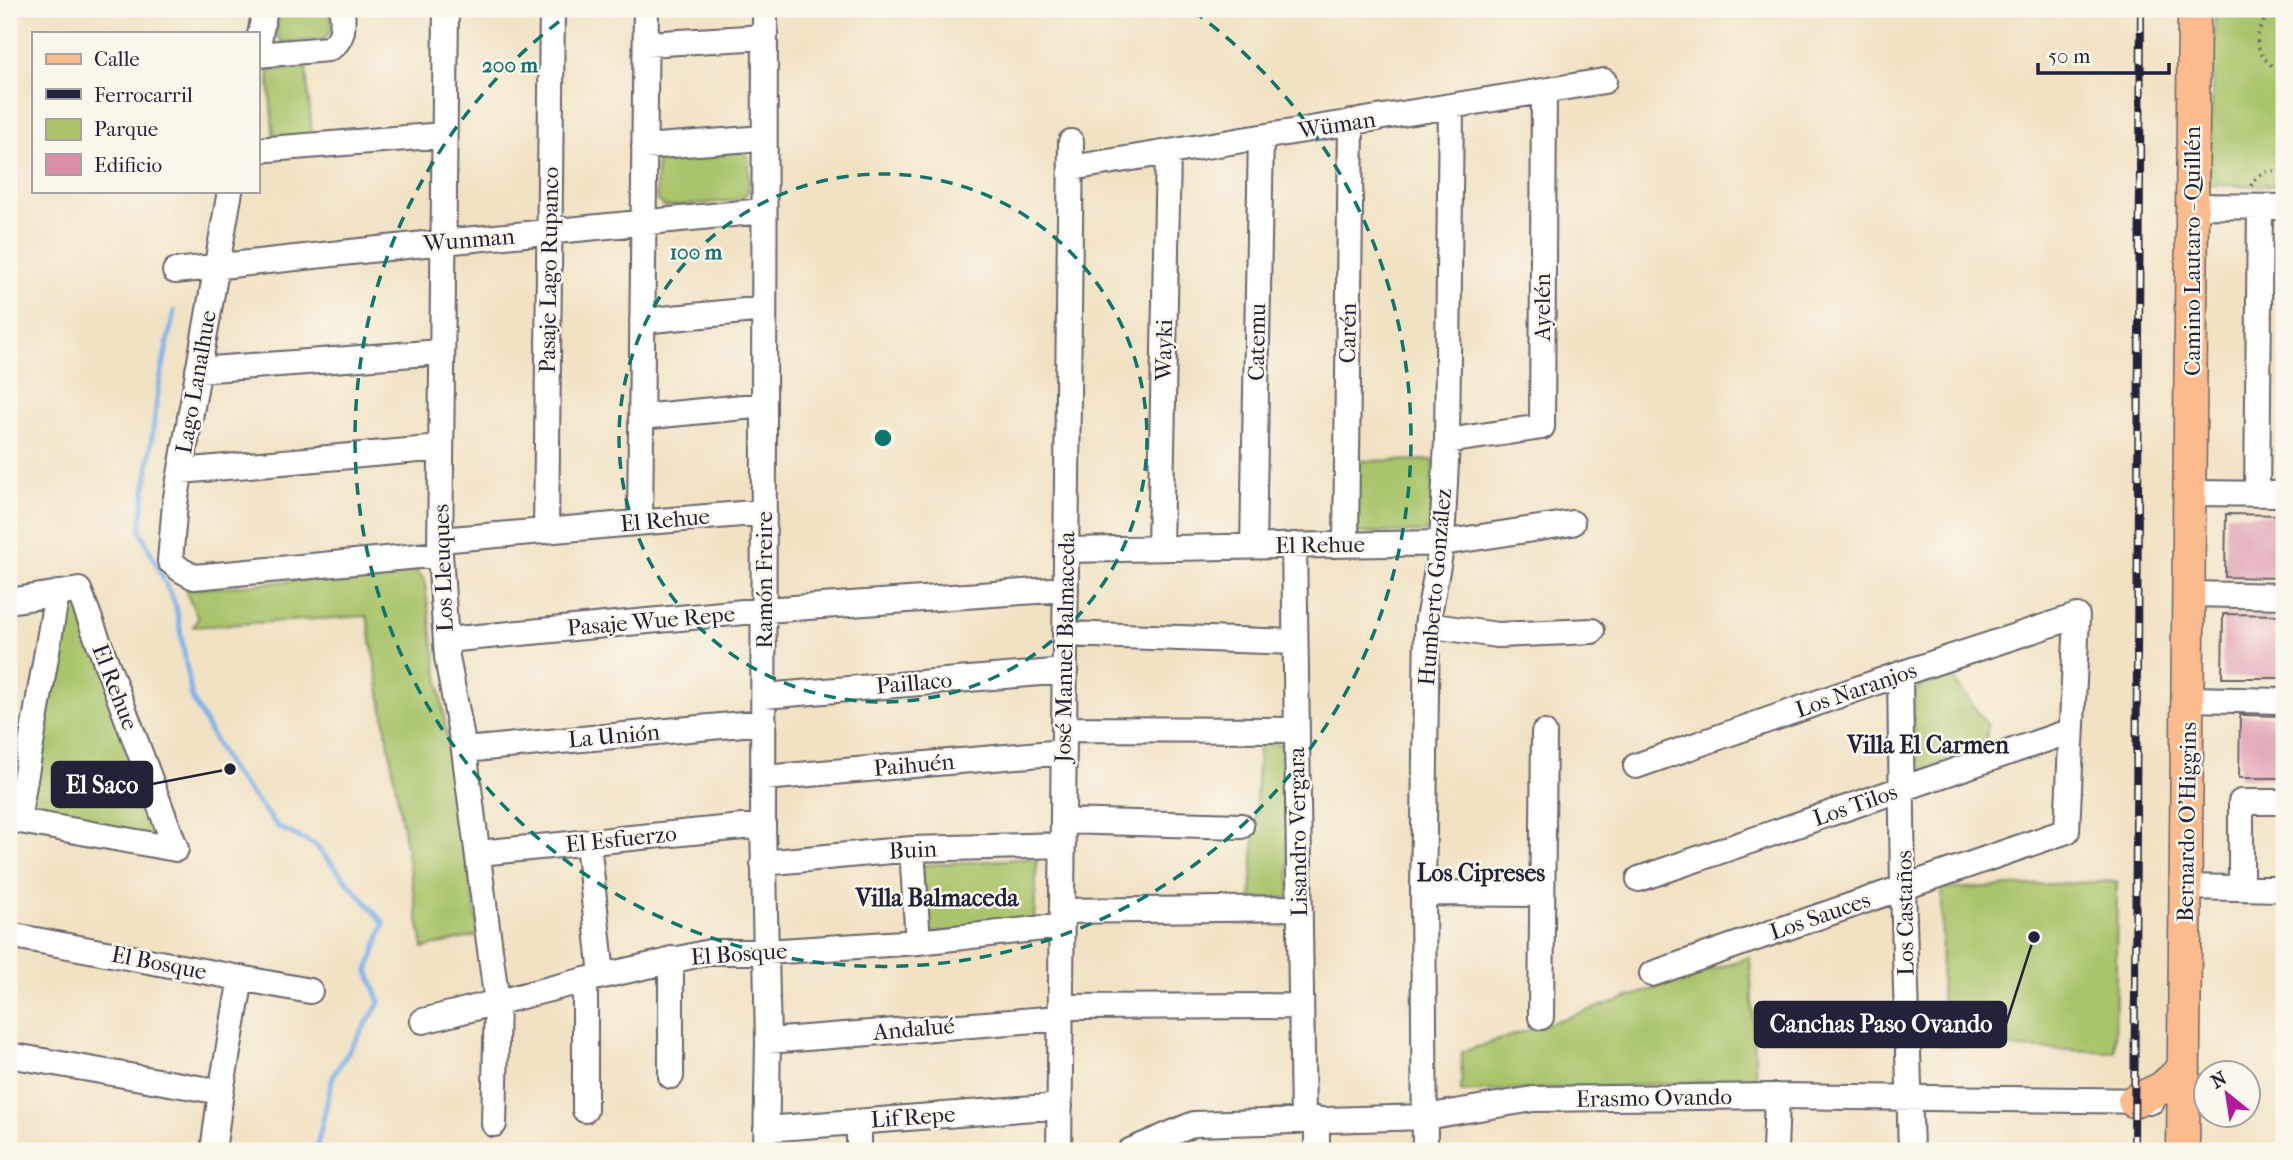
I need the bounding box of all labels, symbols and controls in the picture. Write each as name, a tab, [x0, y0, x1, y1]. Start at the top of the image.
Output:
legend	[32, 32, 259, 192]
scale bar	[2038, 32, 2169, 76]
text: 50 m	[2048, 44, 2091, 68]
text: Calle	[94, 47, 140, 71]
text: 200 m	[482, 53, 539, 77]
text: Ferrocarril	[94, 83, 193, 107]
street label: Wüman	[1295, 105, 1378, 145]
text: Parque	[94, 117, 158, 141]
street label: Camino Lautaro - Quillén	[2179, 125, 2206, 376]
text: Edificio	[94, 153, 162, 177]
street label: Pasaje Lago Rupanco	[534, 167, 564, 373]
street label: Wunman	[421, 223, 516, 258]
text: 100 m	[670, 240, 723, 264]
street label: Ayelén	[1529, 272, 1556, 342]
street label: Carén	[1334, 302, 1362, 363]
street label: Catemu	[1243, 303, 1271, 381]
street label: Lago Lanalhue	[170, 308, 222, 456]
street label: Wayki	[1150, 319, 1178, 382]
centre of rings	[871, 426, 895, 450]
street label: Humberto González	[1413, 487, 1457, 687]
street label: El Rehue	[619, 503, 711, 537]
street label: Los Lleuques	[427, 504, 459, 632]
street label: Ramón Freire	[751, 511, 778, 649]
street label: José Manuel Balmaceda	[1049, 531, 1081, 765]
street label: El Rehue	[1275, 531, 1365, 559]
street label: Pasaje Wue Repe	[566, 600, 736, 642]
street label: El Rehue	[86, 640, 144, 734]
street label: Los Naranjos	[1792, 657, 1920, 723]
street label: Paillaco	[875, 666, 953, 700]
street label: La Unión	[567, 718, 662, 753]
street label: Bernardo O'Higgins	[2172, 722, 2202, 922]
district label: Villa El Carmen	[1846, 731, 2010, 759]
street label: Lisandro Vergara	[1283, 746, 1313, 917]
street label: Paihuén	[872, 748, 956, 782]
callout: El Saco	[52, 762, 152, 807]
text: El Saco	[66, 771, 138, 799]
street label: Los Tilos	[1809, 778, 1901, 832]
street label: El Esfuerzo	[564, 820, 678, 858]
street label: Buin	[888, 835, 938, 865]
street label: Los Castaños	[1890, 850, 1920, 976]
district label: Los Cipreses	[1417, 859, 1545, 887]
district label: Villa Balmaceda	[854, 884, 1020, 912]
street label: Los Sauces	[1766, 886, 1874, 946]
street label: El Bosque	[690, 937, 788, 971]
street label: El Bosque	[109, 941, 209, 985]
callout: Canchas Paso Ovando	[1755, 1002, 2006, 1047]
text: Canchas Paso Ovando	[1770, 1010, 1992, 1038]
street label: Andalué	[871, 1012, 956, 1046]
north arrow	[2192, 1058, 2262, 1128]
text: N	[2207, 1067, 2231, 1093]
street label: Erasmo Ovando	[1576, 1083, 1732, 1113]
street label: Lif Repe	[870, 1101, 956, 1133]

